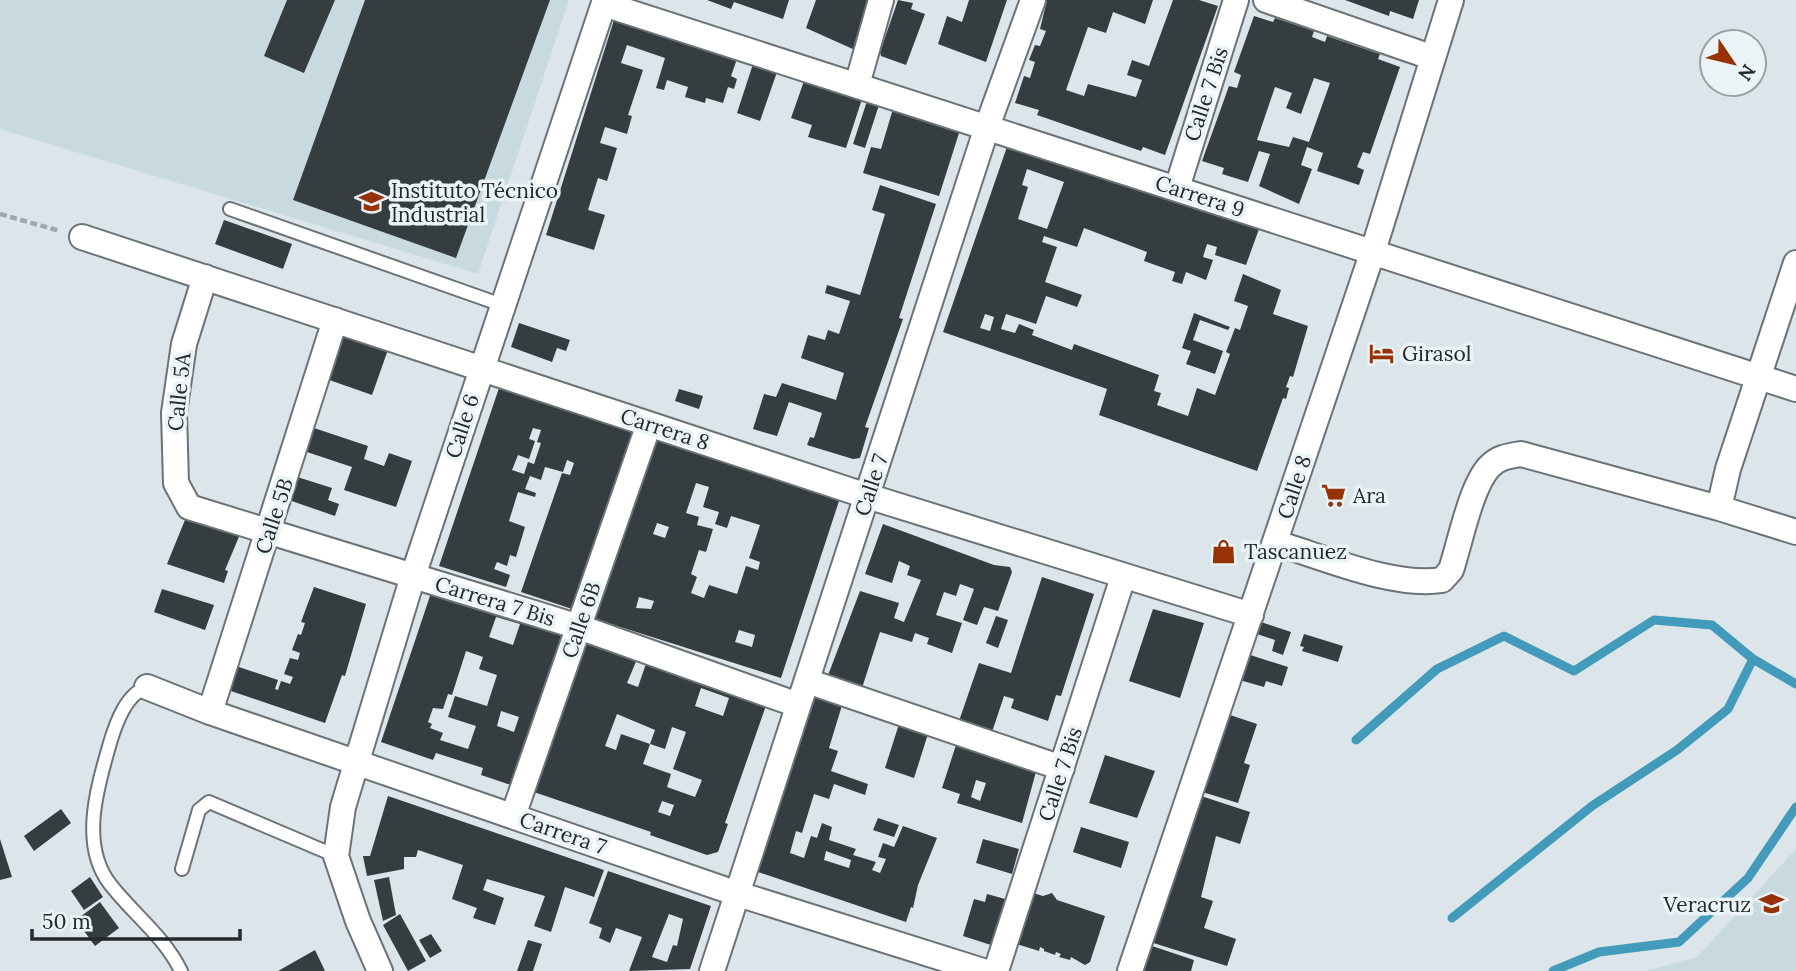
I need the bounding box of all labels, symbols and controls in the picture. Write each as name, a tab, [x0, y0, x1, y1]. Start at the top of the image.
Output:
north arrow	[1698, 28, 1768, 98]
street label: Calle 7 Bis	[1178, 43, 1234, 145]
text: N	[1733, 60, 1761, 86]
street label: Carrera 9	[1152, 169, 1248, 223]
place label: Instituto Técnico Industrial	[391, 177, 558, 228]
school or university icon: Instituto Técnico Industrial	[357, 188, 385, 216]
hotel icon: Girasol	[1368, 339, 1396, 367]
place label: Girasol	[1402, 340, 1471, 367]
street label: Calle 5A	[161, 351, 197, 432]
street label: Calle 6	[439, 390, 485, 462]
street label: Carrera 8	[617, 402, 713, 456]
street label: Calle 7	[848, 450, 894, 519]
street label: Calle 8	[1271, 452, 1317, 522]
street label: Calle 5B	[249, 475, 299, 557]
supermarket icon: Ara	[1319, 481, 1347, 509]
place label: Ara	[1352, 482, 1386, 509]
shop icon: Tascanuez	[1210, 537, 1238, 565]
place label: Tascanuez	[1244, 538, 1347, 565]
street label: Carrera 7 Bis	[432, 570, 558, 632]
street label: Calle 6B	[555, 578, 607, 662]
street label: Calle 7 Bis	[1032, 723, 1088, 825]
street label: Carrera 7	[516, 806, 610, 861]
school or university icon: Veracruz	[1757, 890, 1785, 918]
place label: Veracruz	[1662, 891, 1751, 918]
scale bar	[32, 898, 240, 942]
text: 50 m	[42, 908, 91, 935]

